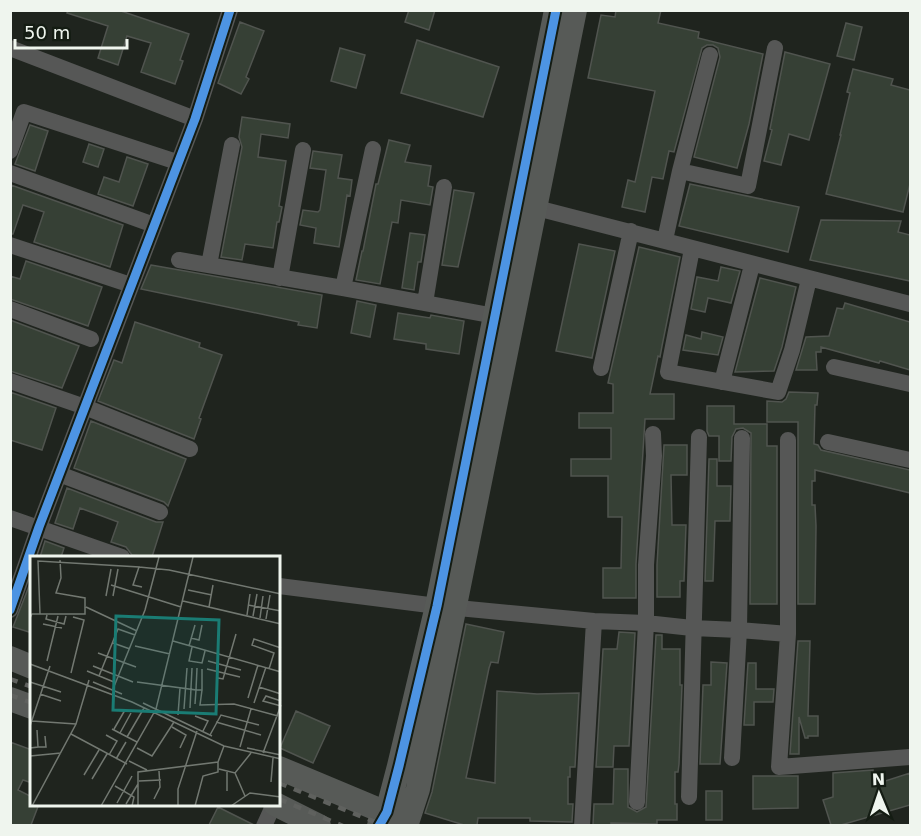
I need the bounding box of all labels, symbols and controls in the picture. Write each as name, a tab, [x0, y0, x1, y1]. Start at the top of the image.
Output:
scale bar	[15, 12, 128, 50]
text: 50 m	[24, 22, 70, 43]
inset map	[30, 556, 280, 806]
north arrow	[849, 764, 909, 824]
text: N	[871, 770, 886, 789]

